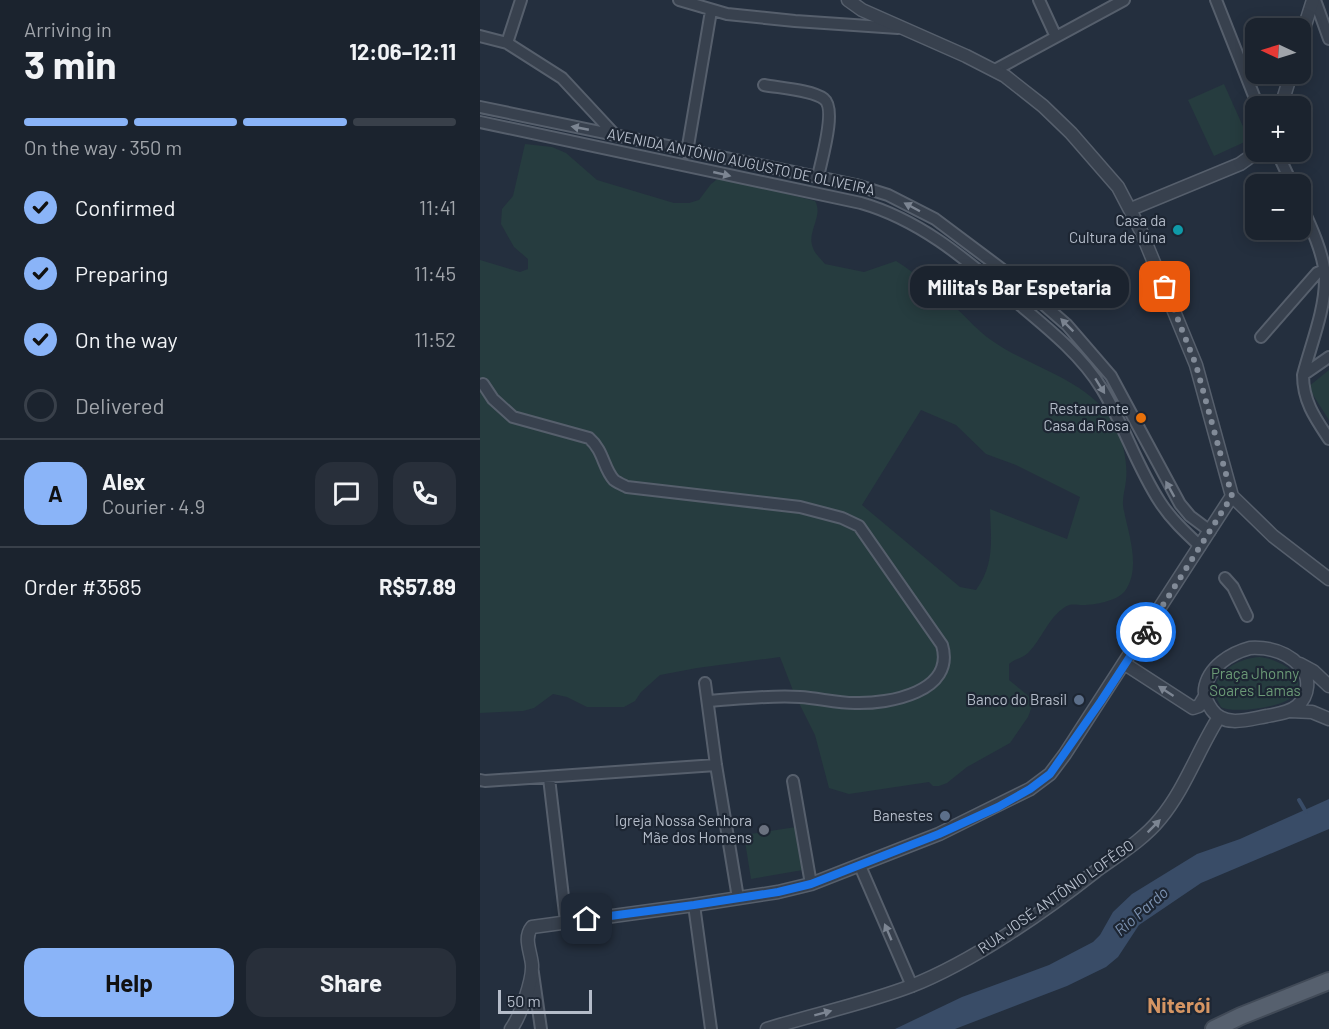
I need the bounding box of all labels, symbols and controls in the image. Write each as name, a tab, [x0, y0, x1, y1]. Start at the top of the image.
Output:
text: Arriving in	[24, 17, 112, 41]
north arrow	[1245, 18, 1311, 84]
map controls	[1245, 18, 1311, 240]
text: 12:06–12:11	[349, 38, 456, 64]
text: 3 min	[24, 40, 117, 87]
button: +	[1245, 96, 1311, 162]
one-way arrow	[571, 123, 590, 132]
street label: AVENIDA ANTÔNIO AUGUSTO DE OLIVEIRA	[606, 124, 877, 198]
text: On the way · 350 m	[24, 135, 182, 159]
one-way arrow	[713, 170, 731, 180]
button: −	[1245, 174, 1311, 240]
icon: check	[24, 191, 57, 224]
text: Confirmed	[75, 194, 175, 220]
text: 11:41	[419, 195, 456, 219]
one-way arrow	[903, 202, 920, 212]
place label: Casa da Cultura de Iúna	[1069, 211, 1166, 246]
marker: Casa da Cultura de Iúna	[1171, 223, 1185, 237]
icon: check	[24, 257, 57, 290]
text: Preparing	[75, 260, 168, 286]
text: 11:45	[414, 261, 456, 285]
pin	[1139, 261, 1190, 312]
callout: Milita's Bar Espetaria	[910, 266, 1129, 308]
icon: bag	[1148, 270, 1181, 303]
text: Milita's Bar Espetaria	[928, 275, 1111, 299]
one-way arrow	[1060, 319, 1074, 333]
icon: check	[24, 323, 57, 356]
text: On the way	[75, 326, 178, 352]
text: 11:52	[414, 327, 456, 351]
one-way arrow	[1094, 378, 1105, 394]
text: Delivered	[75, 392, 164, 418]
place label: Restaurante Casa da Rosa	[1043, 399, 1129, 434]
marker: Restaurante Casa da Rosa	[1134, 411, 1148, 425]
button: chat	[315, 462, 378, 525]
button: phone	[393, 462, 456, 525]
text: Alex	[102, 468, 145, 494]
text: A	[48, 480, 63, 506]
one-way arrow	[1165, 480, 1175, 497]
text: Courier · 4.9	[102, 494, 205, 518]
text: Order #3585	[24, 573, 142, 599]
text: R$57.89	[379, 573, 456, 599]
courier	[1116, 602, 1176, 662]
icon: bike	[1130, 616, 1163, 649]
park label: Praça Jhonny Soares Lamas	[1209, 664, 1301, 699]
one-way arrow	[1158, 686, 1175, 697]
place label: Banco do Brasil	[967, 690, 1067, 708]
marker: Banco do Brasil	[1072, 693, 1086, 707]
place label: Banestes	[873, 806, 933, 824]
marker: Banestes	[938, 809, 952, 823]
place label: Igreja Nossa Senhora Mãe dos Homens	[615, 811, 752, 846]
one-way arrow	[1146, 819, 1160, 833]
marker: Igreja Nossa Senhora Mãe dos Homens	[757, 823, 771, 837]
street label: RUA JOSÉ ANTÔNIO LOFÊGO	[974, 835, 1137, 957]
water label: Rio Pardo	[1110, 882, 1171, 939]
pin	[561, 893, 612, 944]
icon: home	[570, 902, 603, 935]
one-way arrow	[884, 924, 893, 941]
button: Help	[24, 948, 234, 1017]
button: Share	[246, 948, 456, 1017]
scale bar	[498, 987, 592, 1014]
text: 50 m	[507, 991, 541, 1010]
district label: Niterói	[1147, 992, 1211, 1017]
one-way arrow	[814, 1008, 832, 1017]

